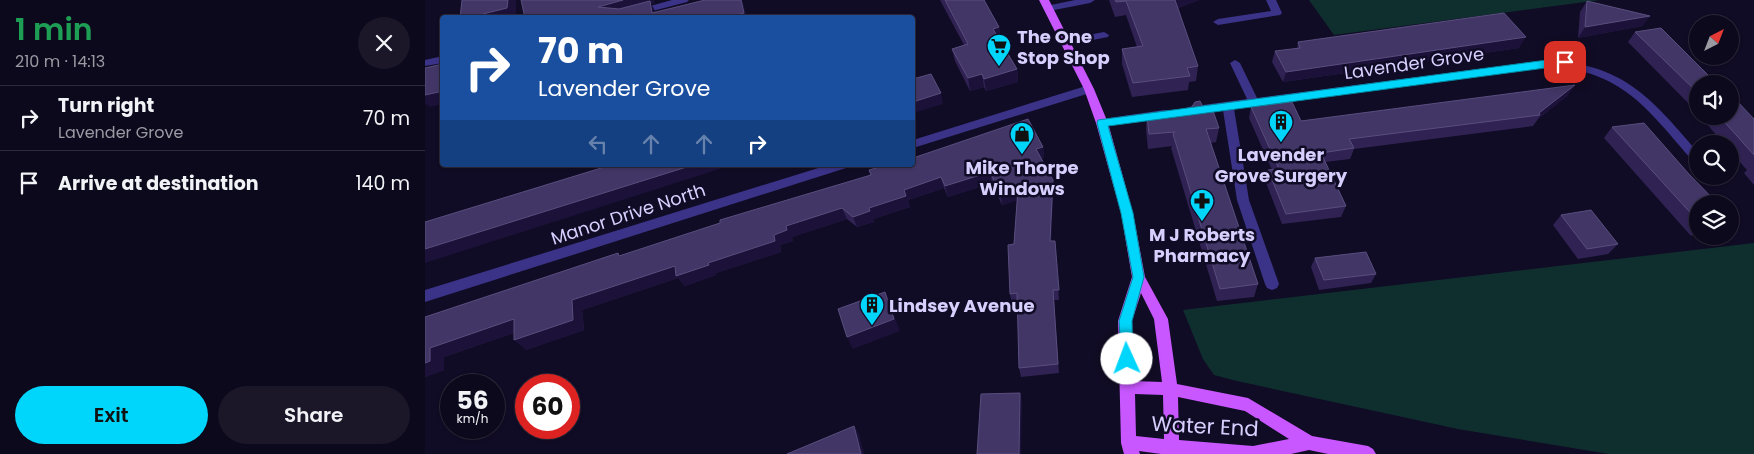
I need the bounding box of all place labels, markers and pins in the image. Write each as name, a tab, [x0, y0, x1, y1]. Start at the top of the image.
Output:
place label: The One Stop Shop	[1017, 24, 1110, 70]
supermarket icon: The One Stop Shop	[986, 33, 1012, 67]
pin	[1544, 41, 1586, 83]
building icon: Lavender Grove Surgery	[1268, 109, 1294, 143]
shop icon: Mike Thorpe Windows	[1009, 121, 1035, 155]
place label: Lavender Grove Surgery	[1215, 142, 1348, 188]
place label: Mike Thorpe Windows	[965, 155, 1079, 201]
pharmacy icon: M J Roberts Pharmacy	[1189, 188, 1215, 222]
place label: M J Roberts Pharmacy	[1149, 222, 1255, 268]
building icon: Lindsey Avenue	[859, 292, 885, 326]
place label: Lindsey Avenue	[889, 293, 1035, 318]

